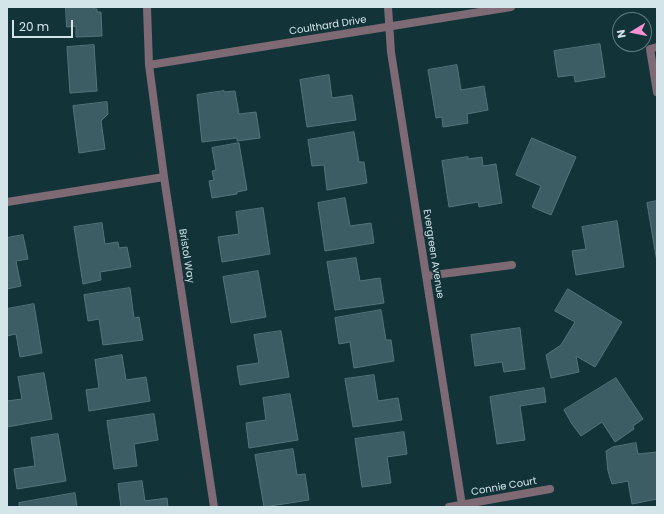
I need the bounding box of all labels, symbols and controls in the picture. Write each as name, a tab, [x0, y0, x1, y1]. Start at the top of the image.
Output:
scale bar	[14, 12, 75, 38]
north arrow	[612, 12, 652, 52]
street label: Coulthard Drive	[289, 14, 367, 38]
text: 20 m	[19, 18, 49, 35]
text: N	[613, 28, 630, 39]
street label: Evergreen Avenue	[420, 209, 446, 299]
street label: Bristol Way	[176, 228, 196, 284]
street label: Connie Court	[470, 475, 538, 499]

